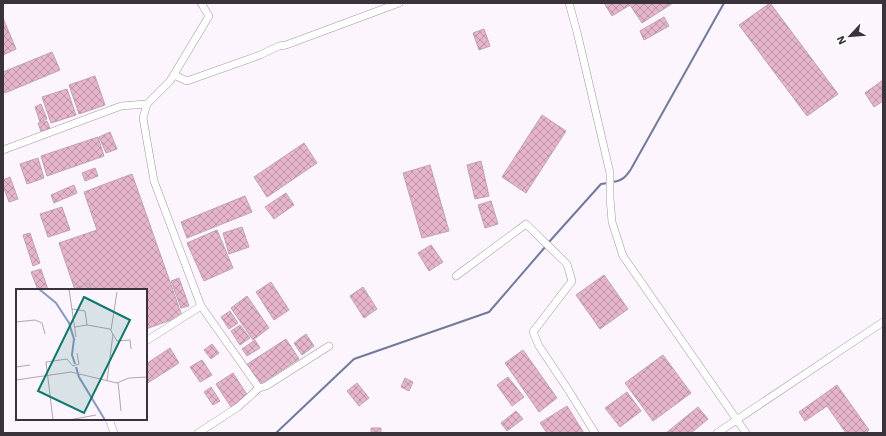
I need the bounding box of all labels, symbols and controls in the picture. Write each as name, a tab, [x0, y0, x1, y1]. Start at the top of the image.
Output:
north arrow	[830, 16, 870, 56]
text: N	[834, 34, 849, 47]
inset map	[16, 289, 147, 420]

